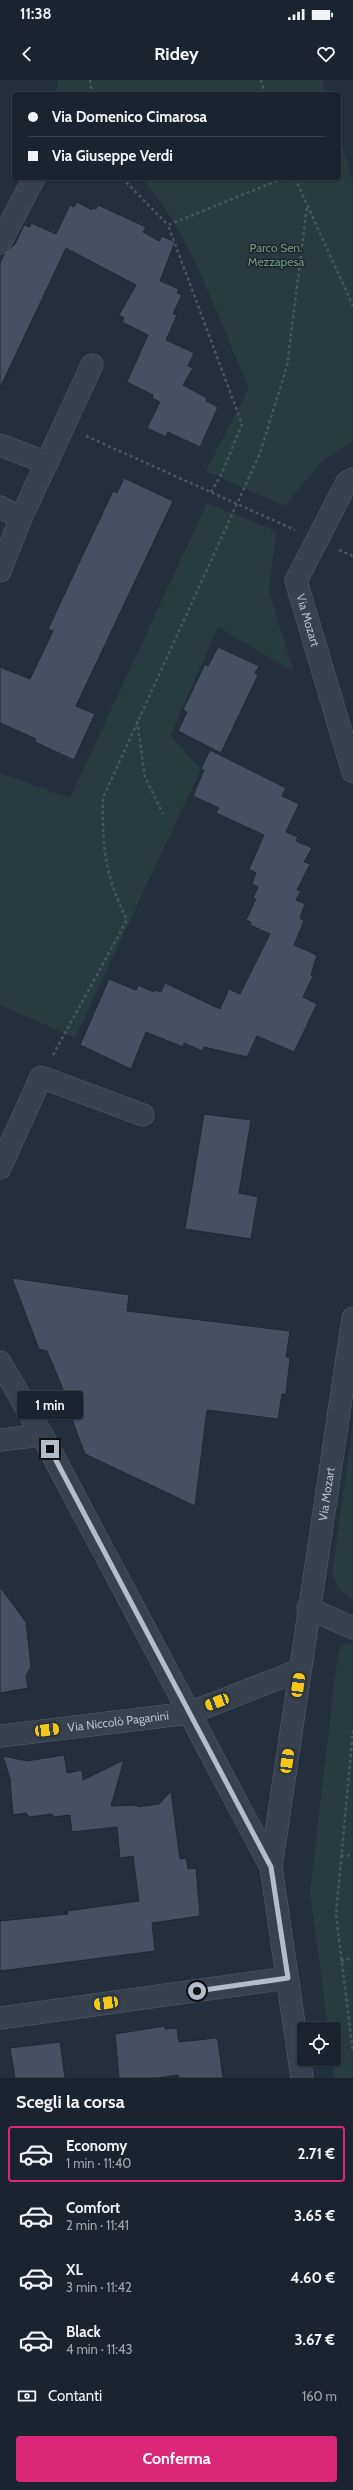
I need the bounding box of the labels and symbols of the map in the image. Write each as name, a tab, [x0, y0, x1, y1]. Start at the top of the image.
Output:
park label: Parco Sen. Mezzapesa	[248, 240, 304, 269]
street label: Via Mozart	[293, 592, 323, 648]
callout: 1 min	[17, 1391, 83, 1419]
route end	[41, 1440, 59, 1458]
street label: Via Mozart	[315, 1466, 338, 1522]
car	[290, 1672, 306, 1698]
car	[204, 1692, 230, 1712]
street label: Via Niccolò Paganini	[67, 1708, 170, 1735]
car	[34, 1723, 60, 1737]
car	[279, 1748, 295, 1774]
route start	[188, 1982, 206, 2000]
car	[93, 1995, 119, 2011]

